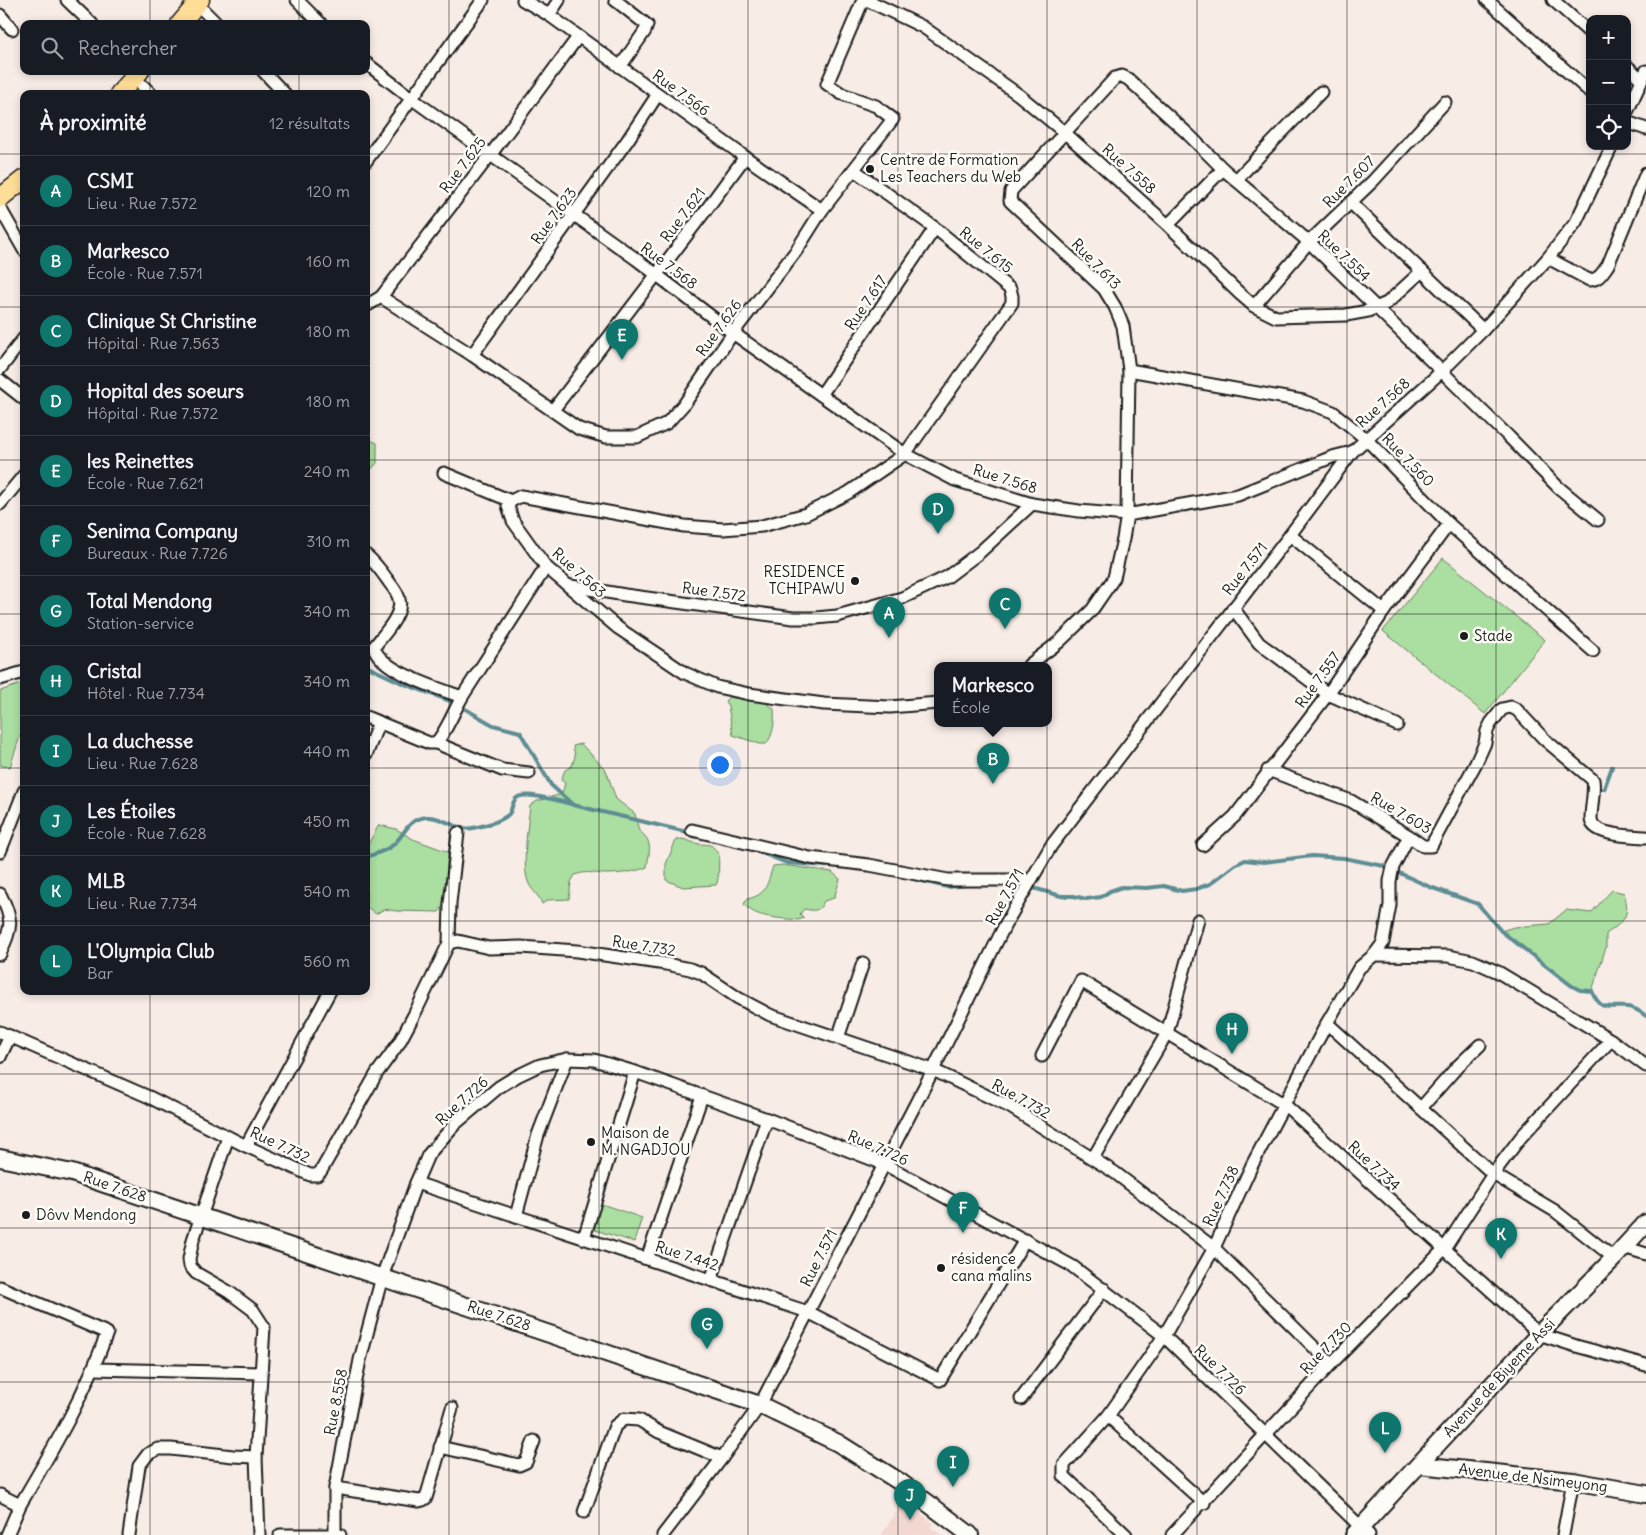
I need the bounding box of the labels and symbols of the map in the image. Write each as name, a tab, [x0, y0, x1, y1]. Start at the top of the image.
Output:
street label: Rue 7.566	[649, 65, 714, 120]
street label: Rue 7.625	[435, 133, 490, 197]
street label: Rue 7.558	[1098, 139, 1160, 198]
place label: Centre de Formation Les Teachers du Web	[880, 150, 1021, 186]
street label: Rue 7.607	[1319, 152, 1379, 212]
marker: Centre de Formation Les Teachers du Web	[864, 163, 876, 175]
street label: Rue 7.623	[527, 184, 581, 248]
street label: Rue 7.621	[656, 184, 709, 246]
street label: Rue 7.615	[956, 222, 1017, 277]
street label: Rue 7.554	[1314, 226, 1375, 286]
street label: Rue 7.613	[1068, 234, 1125, 293]
street label: Rue 7.568	[637, 238, 701, 293]
street label: Rue 7.617	[840, 272, 891, 334]
street label: Rue 7.626	[692, 296, 746, 360]
pin: E	[606, 319, 638, 360]
street label: Rue 7.568	[1352, 373, 1414, 432]
street label: Rue 7.560	[1378, 429, 1439, 490]
street label: Rue 7.568	[971, 460, 1040, 497]
pin: D	[922, 493, 954, 534]
street label: Rue 7.571	[1218, 538, 1271, 599]
street label: Rue 7.563	[548, 543, 610, 602]
place label: RESIDENCE TCHIPAWU	[763, 562, 845, 598]
marker: RESIDENCE TCHIPAWU	[849, 575, 861, 587]
street label: Rue 7.572	[681, 578, 747, 605]
pin: C	[989, 588, 1021, 629]
pin: A	[873, 597, 905, 638]
place label: Stade	[1474, 626, 1512, 645]
marker: Stade	[1458, 630, 1470, 642]
street label: Rue 7.557	[1291, 648, 1344, 712]
pin: B	[977, 743, 1009, 784]
your location	[707, 752, 733, 778]
street label: Rue 7.603	[1367, 788, 1435, 838]
street label: Rue 7.571	[981, 865, 1028, 929]
street label: Rue 7.732	[611, 931, 677, 960]
pin: H	[1216, 1013, 1248, 1054]
street label: Rue 7.726	[431, 1072, 492, 1129]
street label: Rue 7.732	[988, 1075, 1054, 1122]
street label: Rue 7.732	[247, 1122, 313, 1167]
place label: Maison de M. NGADJOU	[601, 1123, 690, 1159]
street label: Rue 7.726	[845, 1126, 912, 1169]
marker: Maison de M. NGADJOU	[585, 1136, 597, 1148]
street label: Rue 7.734	[1344, 1137, 1405, 1195]
street label: Rue 7.738	[1198, 1162, 1243, 1229]
street label: Rue 7.628	[81, 1167, 149, 1206]
pin: F	[947, 1192, 979, 1233]
place label: Dôvv Mendong	[36, 1205, 136, 1224]
marker: Dôvv Mendong	[20, 1209, 32, 1221]
pin: K	[1485, 1218, 1517, 1259]
street label: Rue 7.571	[796, 1226, 841, 1290]
street label: Rue 7.442	[653, 1236, 721, 1275]
place label: résidence cana malins	[951, 1249, 1032, 1285]
marker: résidence cana malins	[935, 1262, 947, 1274]
street label: Rue 7.628	[465, 1296, 533, 1335]
pin: G	[691, 1308, 723, 1349]
street label: Avenue de Biyeme Assi	[1439, 1314, 1559, 1441]
street label: Rue 7.730	[1296, 1317, 1355, 1378]
street label: Rue 7.726	[1191, 1340, 1250, 1399]
street label: Rue 8.558	[320, 1367, 351, 1437]
pin: L	[1369, 1412, 1401, 1453]
pin: I	[937, 1446, 969, 1487]
street label: Avenue de Nsimeyong	[1457, 1459, 1609, 1496]
pin: J	[894, 1479, 926, 1520]

